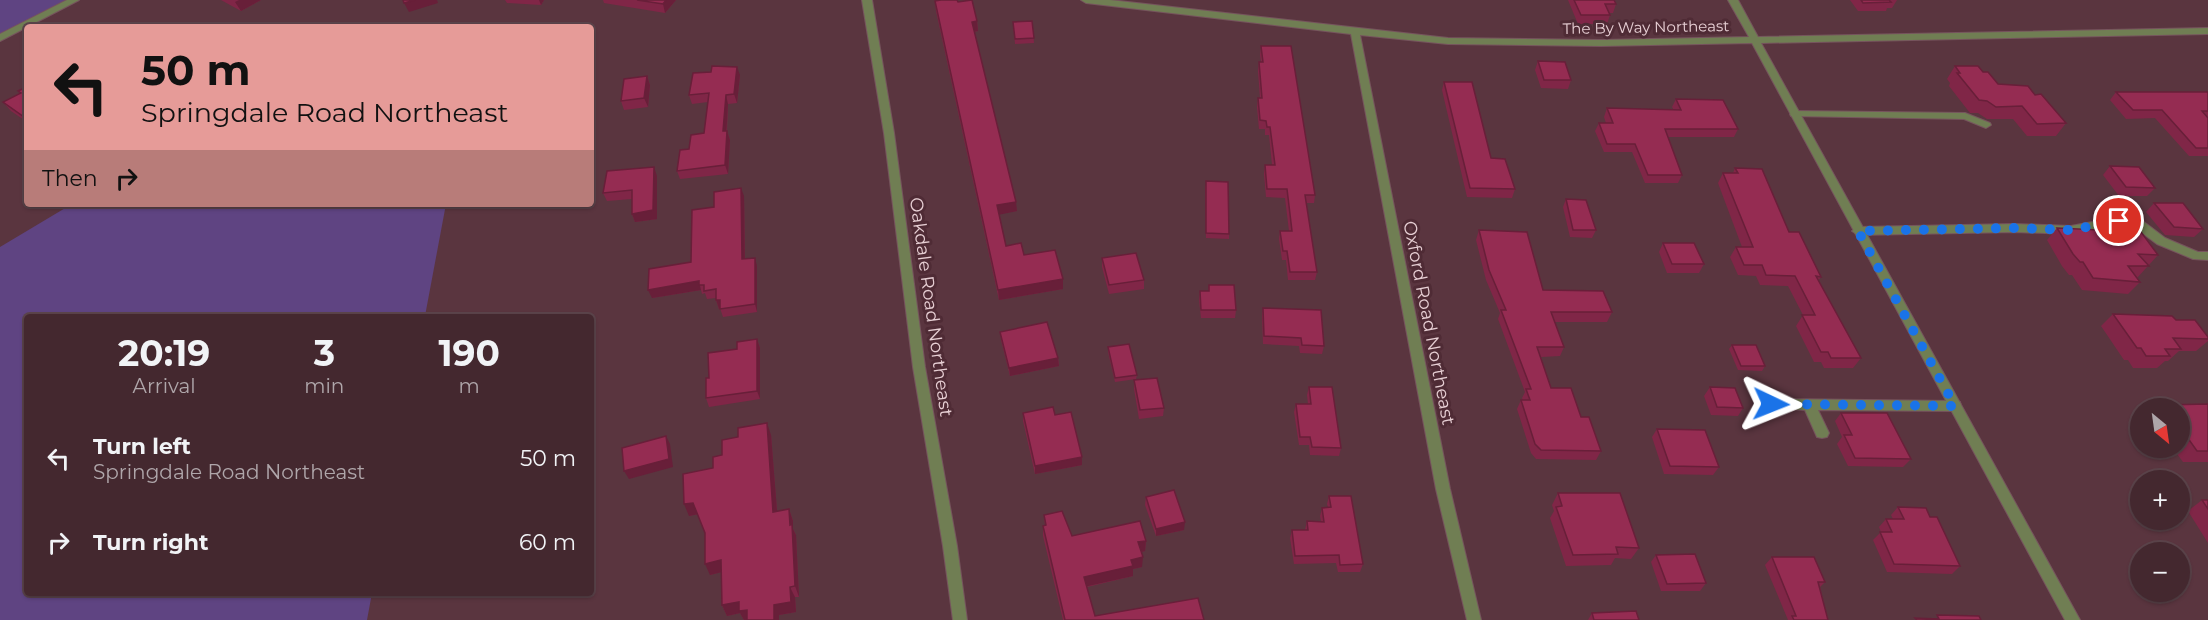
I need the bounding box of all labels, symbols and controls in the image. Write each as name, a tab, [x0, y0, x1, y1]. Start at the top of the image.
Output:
street label: The By Way Northeast	[1562, 16, 1730, 38]
text: 50 m	[141, 44, 250, 96]
icon: left	[42, 48, 120, 126]
text: Springdale Road Northeast	[141, 96, 508, 129]
icon: right	[110, 162, 143, 195]
text: Then	[42, 165, 98, 192]
pin	[2093, 195, 2144, 246]
street label: Oakdale Road Northeast	[905, 196, 957, 418]
icon: arrive	[2102, 204, 2135, 237]
street label: Oxford Road Northeast	[1398, 219, 1460, 427]
text: 20:19	[118, 331, 210, 375]
text: 3	[314, 331, 335, 375]
text: 190	[438, 331, 500, 375]
position arrow	[1739, 372, 1803, 436]
text: Arrival	[133, 374, 196, 398]
text: min	[304, 374, 344, 398]
text: m	[459, 374, 480, 398]
north arrow	[2130, 398, 2190, 458]
map controls	[2130, 398, 2190, 602]
text: Turn left	[93, 433, 191, 460]
icon: left	[42, 442, 75, 475]
text: 50 m	[520, 445, 576, 472]
text: Springdale Road Northeast	[93, 460, 365, 484]
button: +	[2130, 470, 2190, 530]
icon: right	[42, 526, 75, 559]
text: Turn right	[93, 529, 208, 556]
text: 60 m	[519, 529, 576, 556]
button: −	[2130, 542, 2190, 602]

